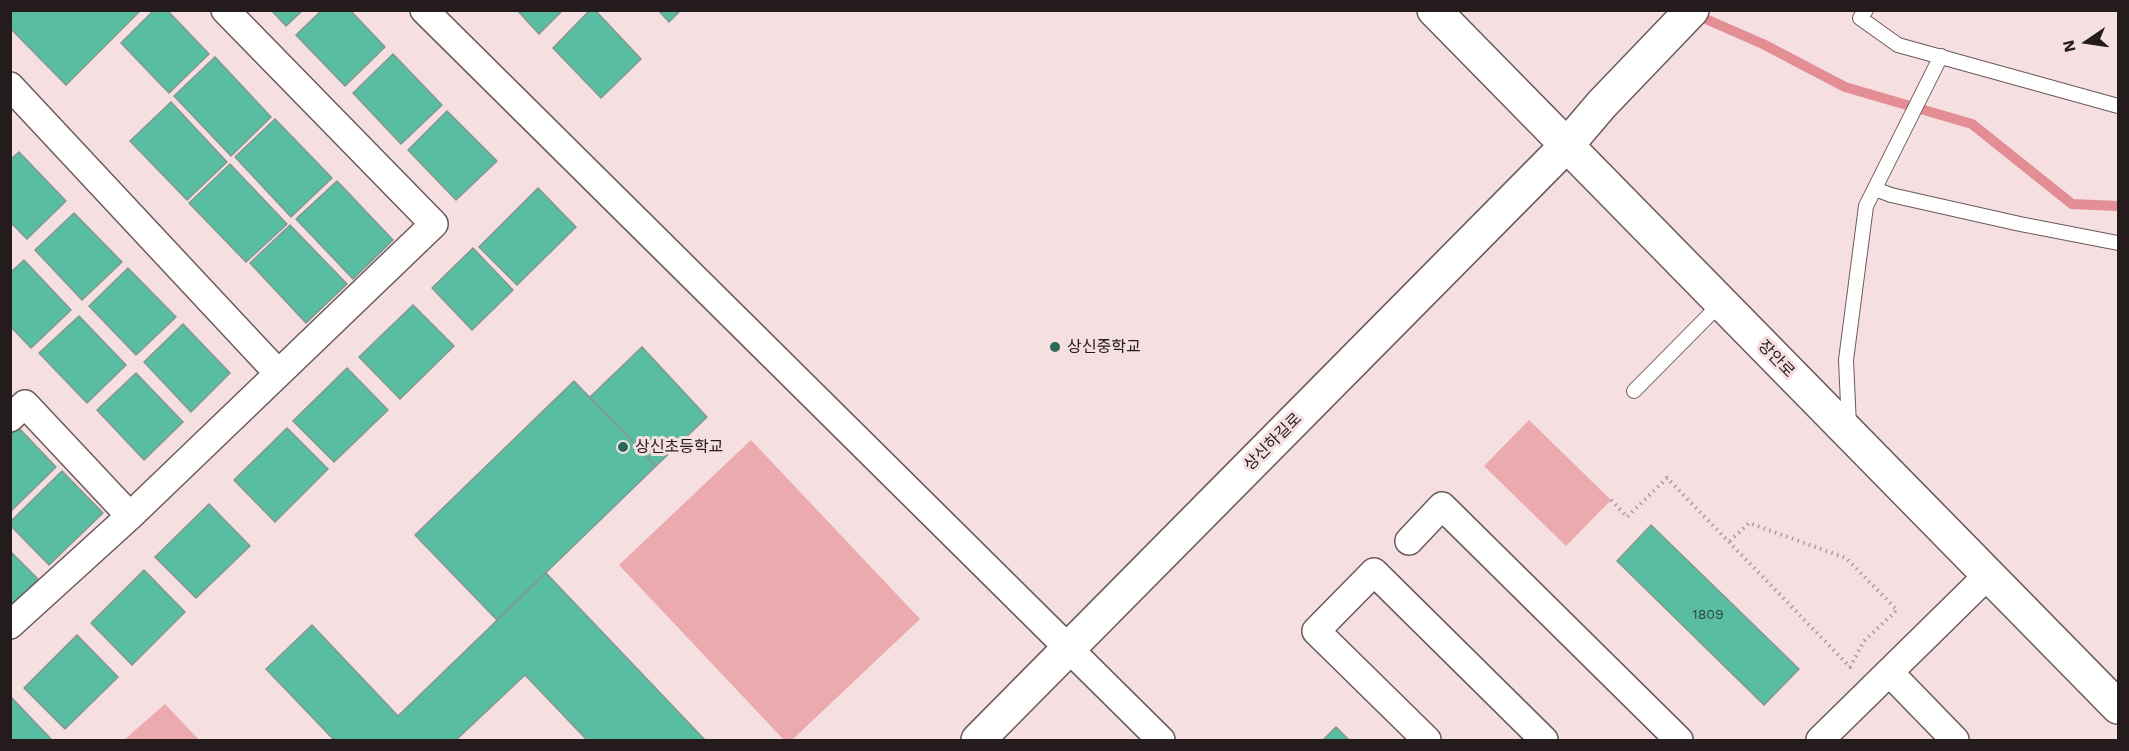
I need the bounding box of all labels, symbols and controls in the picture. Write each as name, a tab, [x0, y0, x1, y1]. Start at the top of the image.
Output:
north arrow	[2057, 12, 2117, 72]
text: N	[2058, 38, 2080, 54]
street label: 장안로	[1754, 336, 1798, 382]
place label: 상신중학교	[1067, 337, 1141, 357]
marker: 상신중학교	[1048, 340, 1062, 354]
street label: 상신하길로	[1240, 409, 1306, 475]
place label: 상신초등학교	[635, 437, 723, 457]
marker: 상신초등학교	[616, 440, 630, 454]
house number: 1809	[1692, 607, 1724, 623]

